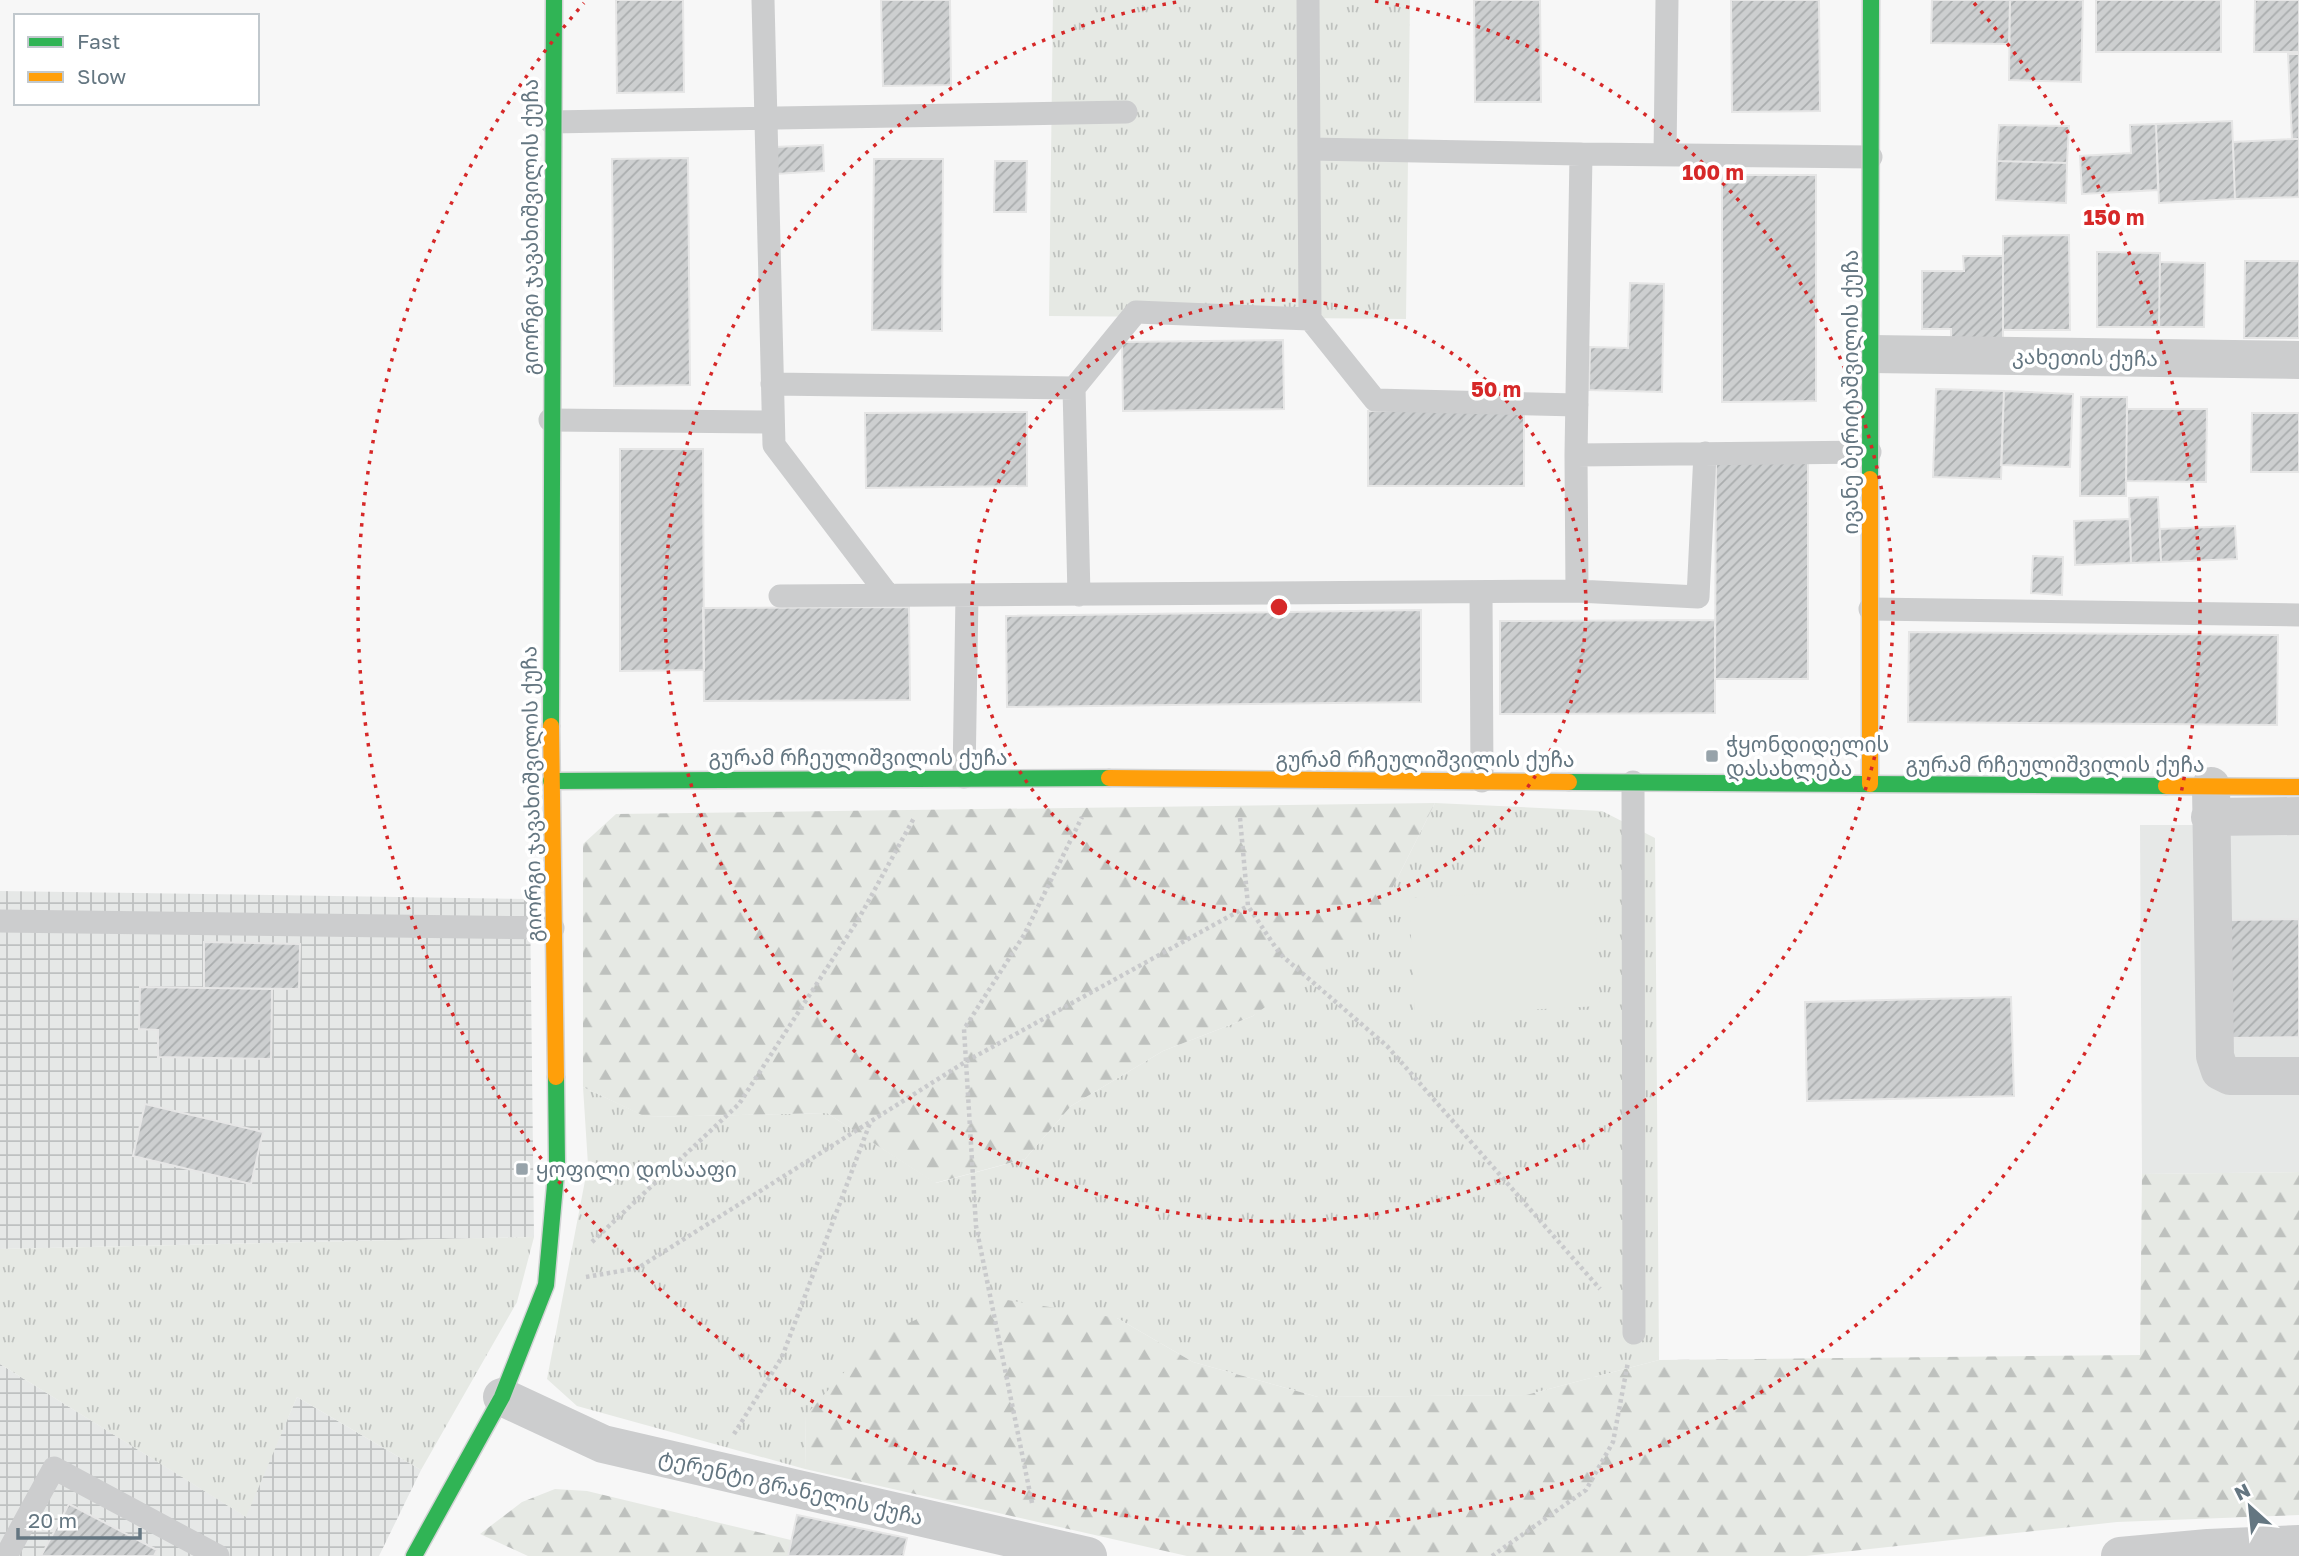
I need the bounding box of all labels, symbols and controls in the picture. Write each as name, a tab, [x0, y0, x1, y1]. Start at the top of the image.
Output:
legend	[14, 14, 259, 105]
text: Fast	[77, 28, 120, 54]
text: Slow	[77, 63, 126, 89]
street label: გიორგი ჯავახიშვილის ქუჩა	[517, 79, 544, 375]
text: 100 m	[1682, 159, 1744, 185]
text: 150 m	[2084, 204, 2144, 230]
street label: ივანე ბერიტაშვილის ქუჩა	[1837, 250, 1864, 534]
street label: კახეთის ქუჩა	[2012, 343, 2158, 371]
text: 50 m	[1471, 376, 1521, 402]
centre of rings	[1267, 595, 1291, 619]
street label: გიორგი ჯავახიშვილის ქუჩა	[515, 646, 548, 942]
place label: ჭყონდიდელის დასახლება	[1726, 731, 1889, 782]
street label: გურამ რჩეულიშვილის ქუჩა	[708, 744, 1008, 771]
street label: გურამ რჩეულიშვილის ქუჩა	[1275, 746, 1575, 773]
marker: ჭყონდიდელის დასახლება	[1704, 748, 1720, 764]
street label: გურამ რჩეულიშვილის ქუჩა	[1905, 751, 2205, 778]
place label: ყოფილი დოსააფი	[536, 1156, 737, 1183]
marker: ყოფილი დოსააფი	[514, 1161, 530, 1177]
street label: ტერენტი გრანელის ქუჩა	[656, 1444, 926, 1531]
north arrow	[2215, 1472, 2285, 1542]
text: N	[2230, 1478, 2254, 1505]
scale bar	[18, 1496, 140, 1540]
text: 20 m	[28, 1507, 77, 1533]

